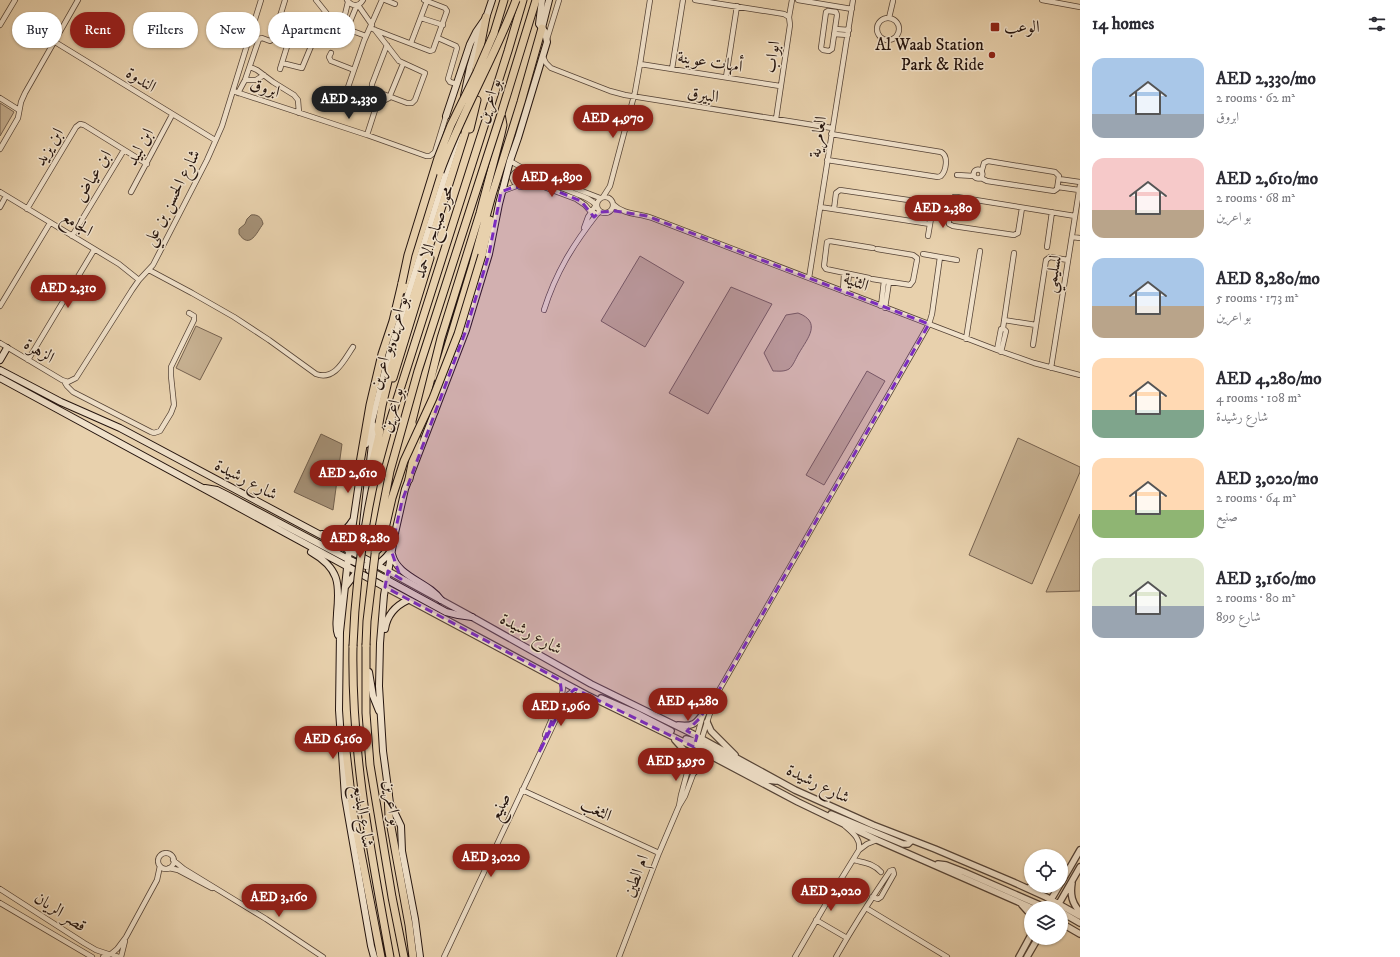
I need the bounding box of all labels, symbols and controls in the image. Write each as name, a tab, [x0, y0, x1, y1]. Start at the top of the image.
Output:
chip: Buy	[12, 12, 62, 48]
chip: Rent	[70, 12, 125, 48]
chip: Filters	[133, 12, 198, 48]
chip: New	[206, 12, 260, 48]
chip: Apartment	[268, 12, 355, 48]
text: 14 homes	[1092, 13, 1154, 35]
icon: filters	[1366, 13, 1388, 35]
place label: الوعب	[1004, 16, 1040, 38]
marker: الوعب	[989, 21, 1001, 33]
place label: Al Waab Station Park & Ride	[875, 34, 984, 76]
street label: ابواب	[759, 39, 785, 75]
street label: أمهات عوينة	[676, 44, 745, 78]
marker: Al Waab Station Park & Ride	[987, 50, 997, 60]
street label: الندوة	[122, 62, 161, 98]
text: AED 2,330/mo	[1216, 68, 1316, 90]
street label: ابروق	[247, 73, 283, 103]
icon: home	[1124, 74, 1172, 122]
street label: بو اعرين	[471, 76, 507, 126]
street label: البيرق	[686, 82, 721, 108]
pin: AED 2,330	[303, 86, 395, 120]
text: 2 rooms · 62 m²	[1216, 90, 1295, 106]
text: AED 2,330	[321, 91, 377, 107]
pin: AED 4,970	[567, 105, 659, 139]
text: ابروق	[1216, 109, 1239, 125]
text: AED 4,970	[582, 110, 644, 126]
street label: العامرية	[804, 114, 832, 159]
street label: ابن يزيد	[29, 124, 69, 170]
street label: ابن لبيد	[121, 124, 159, 170]
street label: ابن عياض	[69, 146, 117, 206]
street label: شارع الحسن بن علي	[138, 146, 210, 252]
pin: AED 4,890	[506, 164, 598, 198]
text: AED 2,610/mo	[1216, 168, 1318, 190]
text: AED 4,890	[521, 169, 583, 185]
icon: home	[1124, 174, 1172, 222]
street label: محور صباح الاحمد	[409, 182, 462, 282]
text: 2 rooms · 68 m²	[1216, 190, 1295, 206]
pin: AED 2,380	[897, 195, 989, 229]
text: AED 2,380	[914, 200, 972, 216]
street label: الجامع	[55, 206, 97, 246]
text: بو اعرين	[1216, 209, 1251, 225]
street label: لسليمي	[1039, 254, 1071, 295]
street label: الثنية	[840, 267, 872, 297]
text: AED 8,280/mo	[1216, 268, 1320, 290]
icon: home	[1124, 274, 1172, 322]
pin: AED 2,310	[22, 275, 114, 309]
text: AED 2,310	[40, 280, 96, 296]
text: 5 rooms · 173 m²	[1216, 290, 1298, 306]
street label: بو اعرين,بو اعرين	[364, 294, 414, 392]
text: بو اعرين	[1216, 309, 1251, 325]
street label: الزهرة	[20, 333, 59, 369]
text: AED 4,280/mo	[1216, 368, 1322, 390]
icon: home	[1124, 374, 1172, 422]
street label: بو اعرين	[375, 385, 409, 435]
text: 4 rooms · 108 m²	[1216, 390, 1301, 406]
text: شارع رشيدة	[1216, 409, 1268, 425]
street label: شارع رشيدة	[210, 454, 281, 507]
pin: AED 2,610	[302, 460, 394, 494]
text: AED 2,610	[319, 465, 377, 481]
text: AED 3,020/mo	[1216, 468, 1318, 490]
icon: home	[1124, 474, 1172, 522]
text: 2 rooms · 64 m²	[1216, 490, 1296, 506]
text: صنيع	[1216, 509, 1238, 525]
pin: AED 8,280	[314, 525, 406, 559]
text: AED 8,280	[330, 530, 390, 546]
text: AED 3,160/mo	[1216, 568, 1316, 590]
icon: home	[1124, 574, 1172, 622]
text: 2 rooms · 80 m²	[1216, 590, 1295, 606]
street label: شارع رشيدة	[495, 608, 566, 662]
text: شارع 899	[1216, 609, 1261, 625]
pin: AED 4,280	[642, 688, 734, 722]
pin: AED 1,960	[515, 693, 607, 727]
text: AED 4,280	[657, 693, 719, 709]
text: AED 1,960	[532, 698, 590, 714]
pin: AED 6,160	[287, 726, 379, 760]
text: AED 6,160	[304, 731, 362, 747]
pin: AED 3,950	[630, 748, 722, 782]
text: AED 3,950	[647, 753, 705, 769]
street label: شارع رشيدة	[782, 759, 853, 811]
street label: بو اعرين	[378, 779, 406, 827]
street label: شارع البديع	[343, 783, 379, 850]
street label: صنيع	[484, 789, 520, 826]
street label: الثغب	[577, 793, 615, 827]
pin: AED 3,020	[445, 844, 537, 878]
text: AED 3,020	[462, 849, 520, 865]
map controls	[1024, 849, 1068, 945]
button: locate	[1024, 849, 1068, 893]
street label: ام الطين	[618, 851, 657, 902]
pin: AED 2,020	[785, 878, 877, 912]
text: AED 2,020	[801, 883, 861, 899]
pin: AED 3,160	[233, 884, 325, 918]
street label: قصر الريان	[30, 887, 90, 937]
text: AED 3,160	[251, 889, 307, 905]
button: layers	[1024, 901, 1068, 945]

